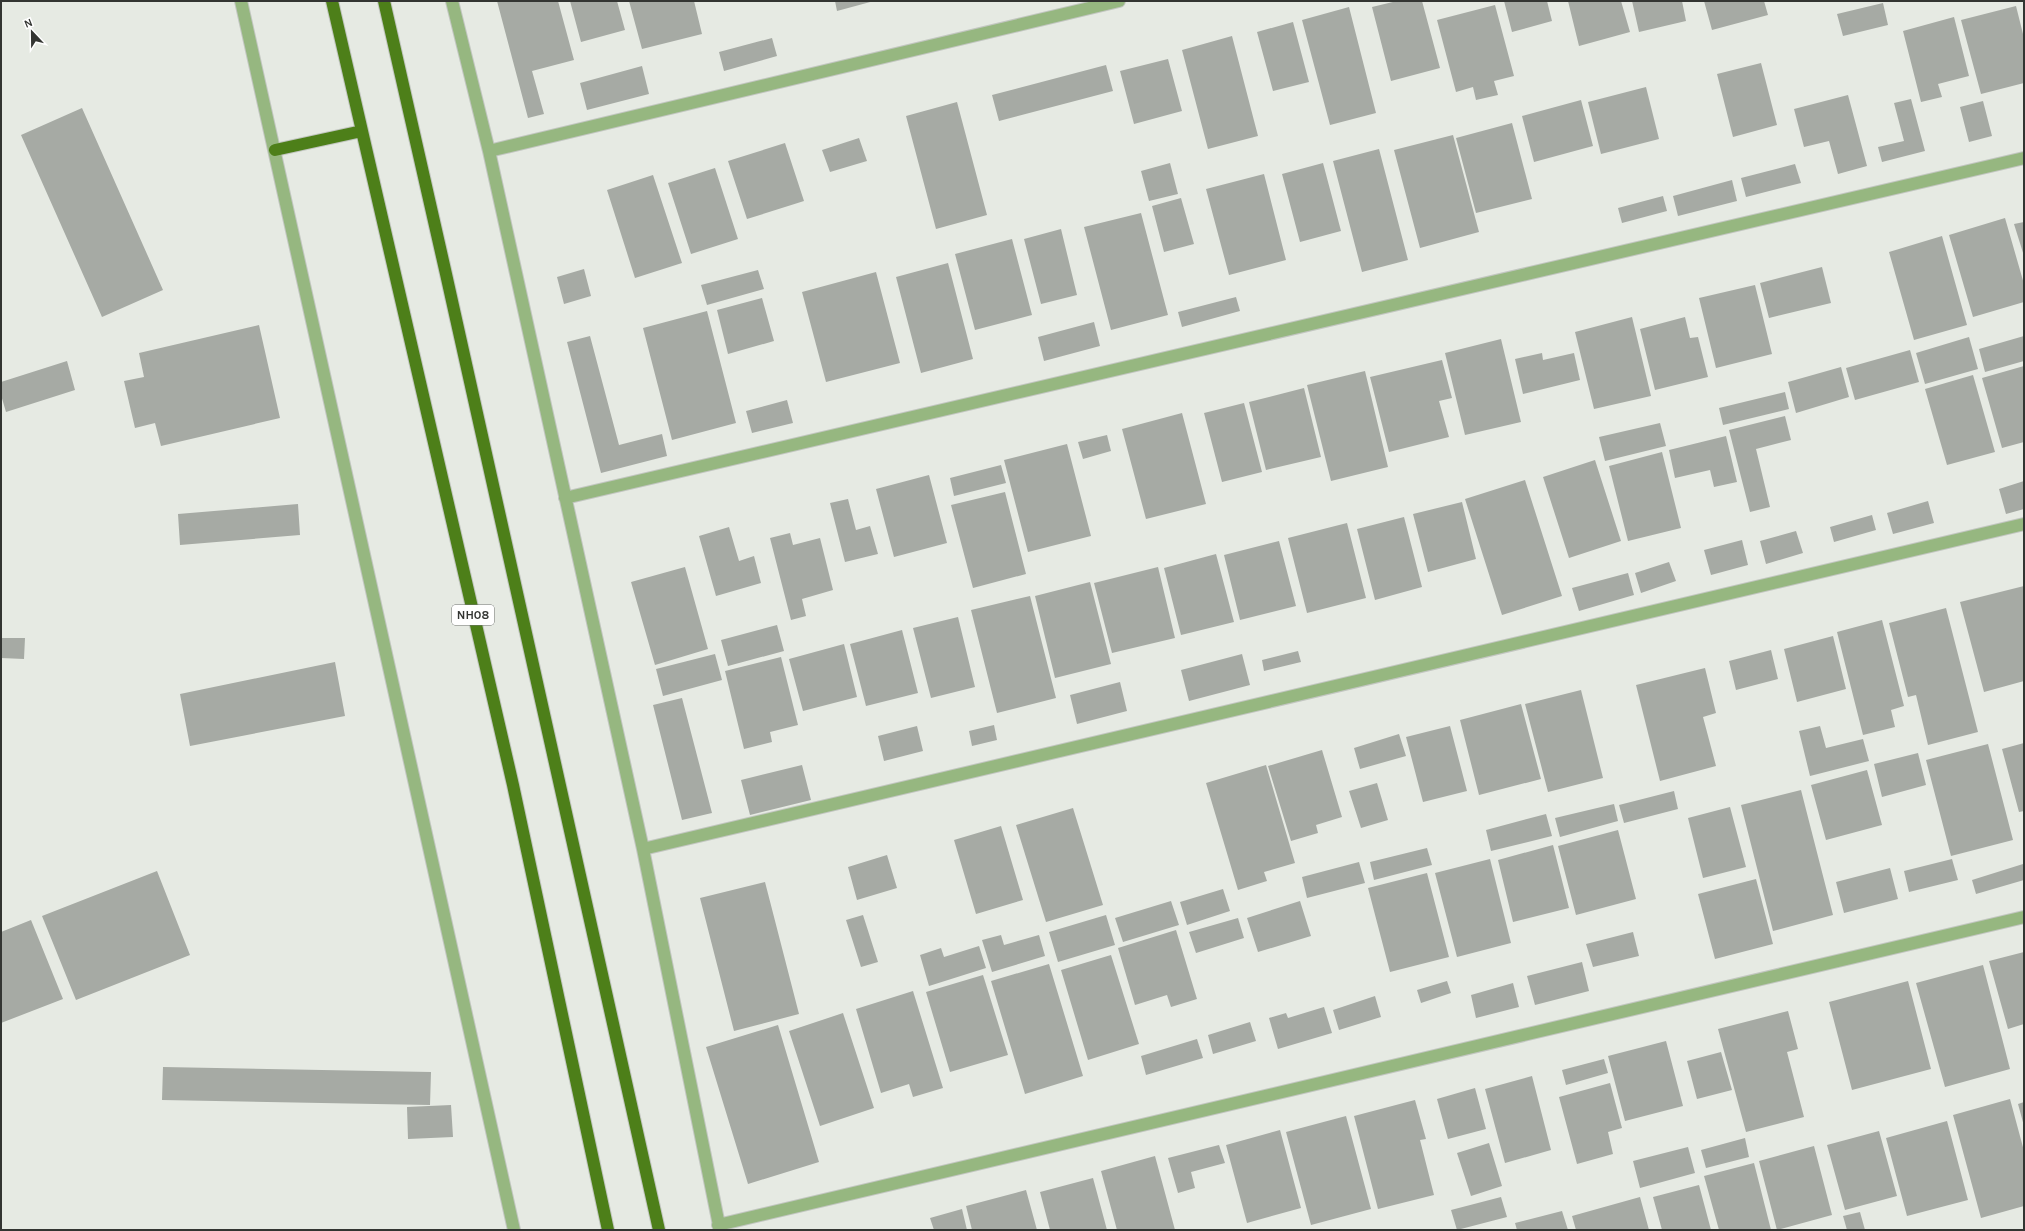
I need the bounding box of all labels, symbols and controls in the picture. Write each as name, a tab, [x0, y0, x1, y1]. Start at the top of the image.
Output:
north arrow	[12, 12, 52, 52]
text: N	[22, 16, 35, 31]
road number: NH08	[452, 605, 494, 625]

